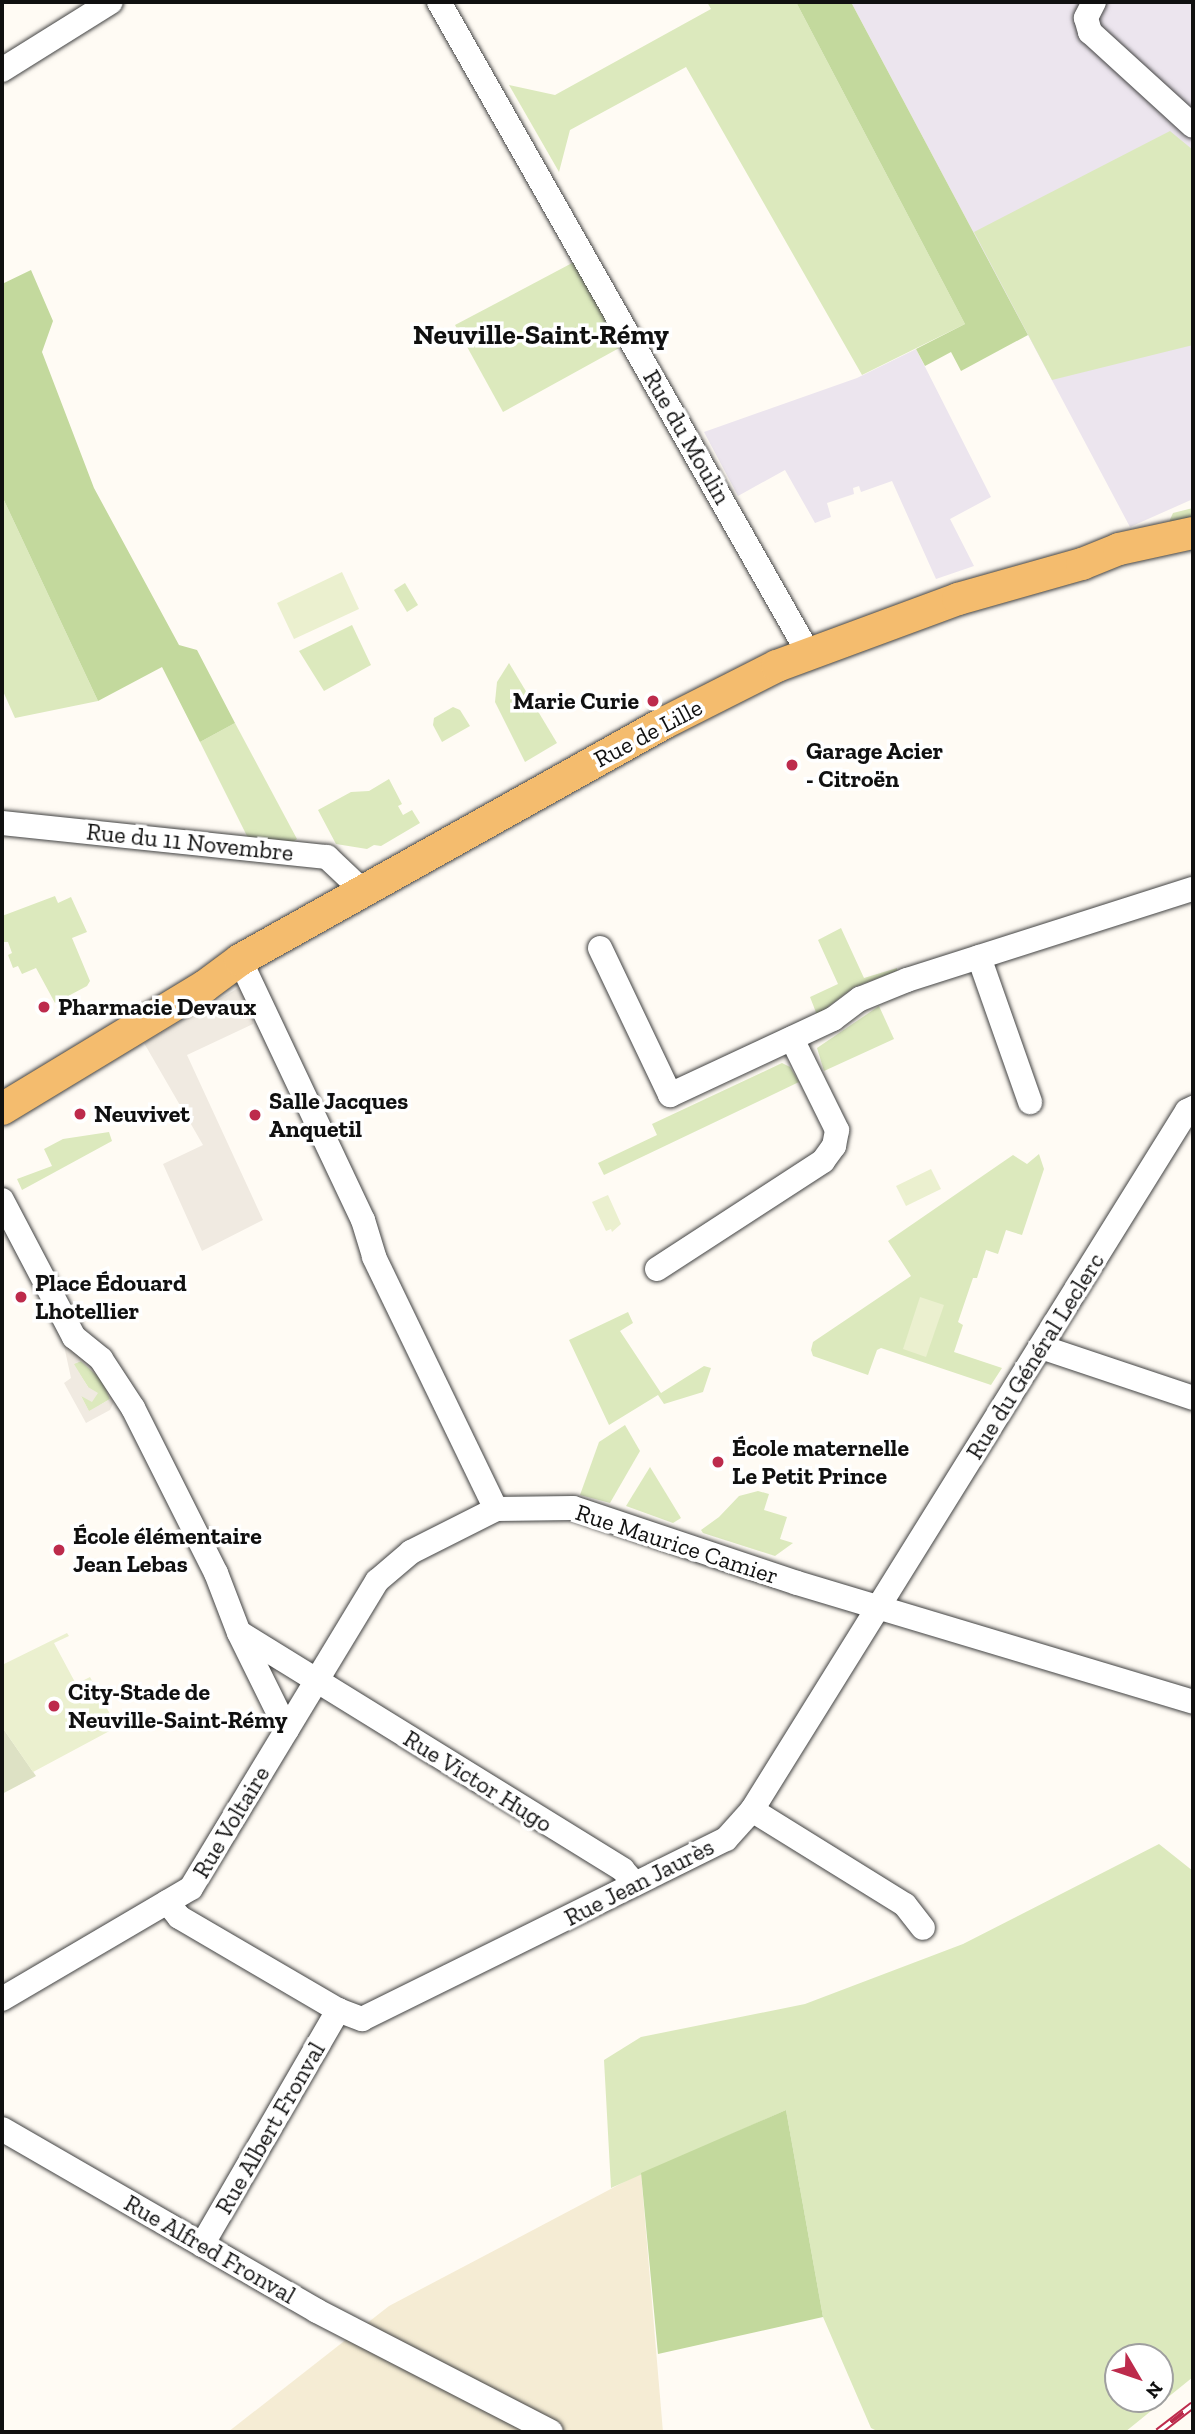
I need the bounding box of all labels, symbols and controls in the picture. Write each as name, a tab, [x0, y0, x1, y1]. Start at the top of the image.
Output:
district label: Neuville-Saint-Rémy	[413, 318, 669, 352]
street label: Rue du Moulin	[637, 365, 737, 509]
place label: Marie Curie	[513, 687, 639, 715]
street label: Rue de Lille	[589, 692, 707, 774]
marker: Marie Curie	[645, 693, 661, 709]
place label: Garage Acier - Citroën	[806, 737, 944, 793]
marker: Garage Acier - Citroën	[784, 757, 800, 773]
street label: Rue du 11 Novembre	[85, 817, 295, 867]
place label: Pharmacie Devaux	[58, 993, 256, 1021]
marker: Pharmacie Devaux	[36, 999, 52, 1015]
place label: Salle Jacques Anquetil	[269, 1087, 409, 1143]
place label: Neuvivet	[94, 1100, 190, 1128]
marker: Neuvivet	[72, 1106, 88, 1122]
marker: Salle Jacques Anquetil	[247, 1107, 263, 1123]
street label: Rue du Général Leclerc	[960, 1248, 1110, 1464]
place label: Place Édouard Lhotellier	[35, 1269, 187, 1325]
marker: Place Édouard Lhotellier	[13, 1289, 29, 1305]
place label: École maternelle Le Petit Prince	[732, 1434, 909, 1490]
marker: École maternelle Le Petit Prince	[710, 1454, 726, 1470]
street label: Rue Maurice Camier	[572, 1498, 782, 1590]
place label: École élémentaire Jean Lebas	[73, 1522, 262, 1578]
marker: École élémentaire Jean Lebas	[51, 1542, 67, 1558]
place label: City-Stade de Neuville-Saint-Rémy	[68, 1678, 287, 1734]
marker: City-Stade de Neuville-Saint-Rémy	[46, 1698, 62, 1714]
street label: Rue Victor Hugo	[398, 1723, 558, 1839]
street label: Rue Voltaire	[186, 1760, 276, 1884]
street label: Rue Jean Jaurès	[559, 1832, 719, 1932]
street label: Rue Albert Fronval	[209, 2037, 331, 2219]
street label: Rue Alfred Fronval	[119, 2188, 301, 2310]
north arrow	[1104, 2343, 1174, 2413]
text: N	[1141, 2377, 1168, 2403]

